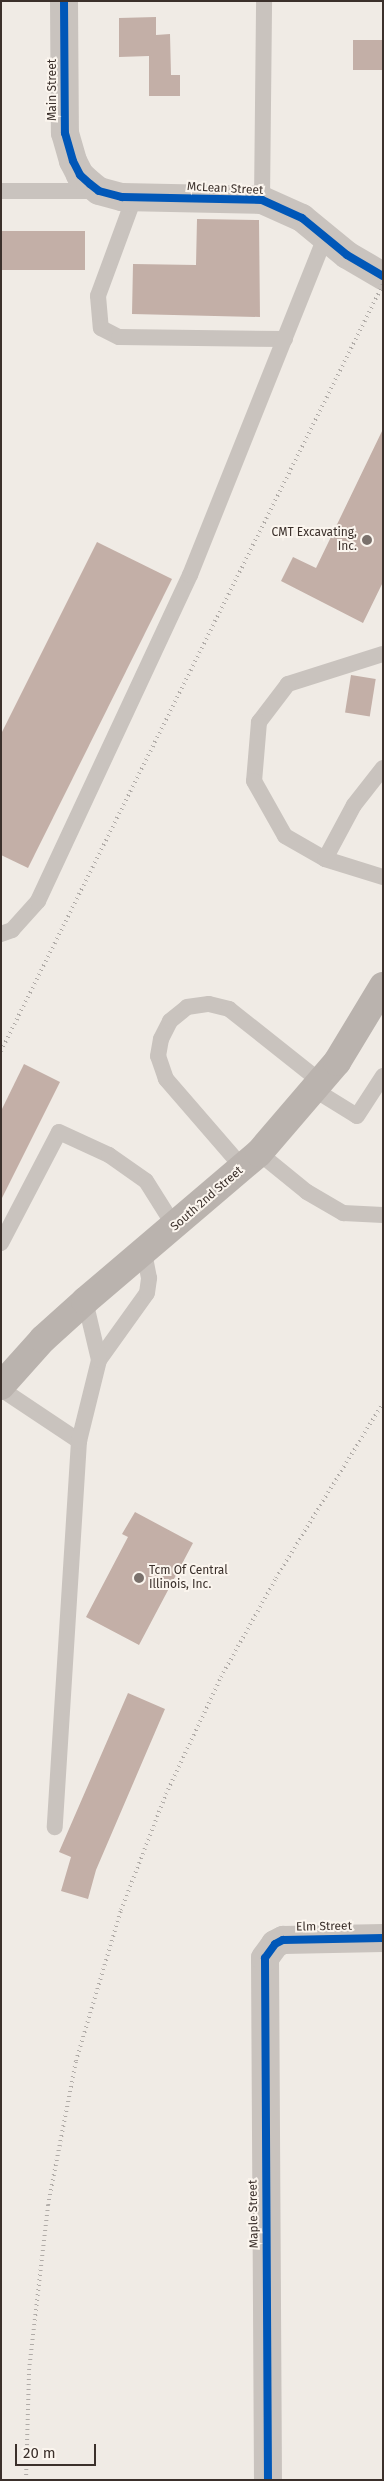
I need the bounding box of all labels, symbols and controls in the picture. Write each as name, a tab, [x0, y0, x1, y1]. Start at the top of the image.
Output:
street label: Main Street	[46, 59, 60, 121]
street label: McLean Street	[186, 180, 264, 198]
place label: CMT Excavating, Inc.	[272, 526, 357, 554]
marker: CMT Excavating, Inc.	[361, 534, 373, 546]
street label: South 2nd Street	[168, 1164, 246, 1234]
place label: Tcm Of Central Illinois, Inc.	[149, 1564, 228, 1592]
marker: Tcm Of Central Illinois, Inc.	[133, 1572, 145, 1584]
street label: Elm Street	[296, 1919, 352, 1935]
street label: Maple Street	[246, 2180, 262, 2248]
scale bar	[18, 2434, 99, 2466]
text: 20 m	[23, 2444, 56, 2462]

